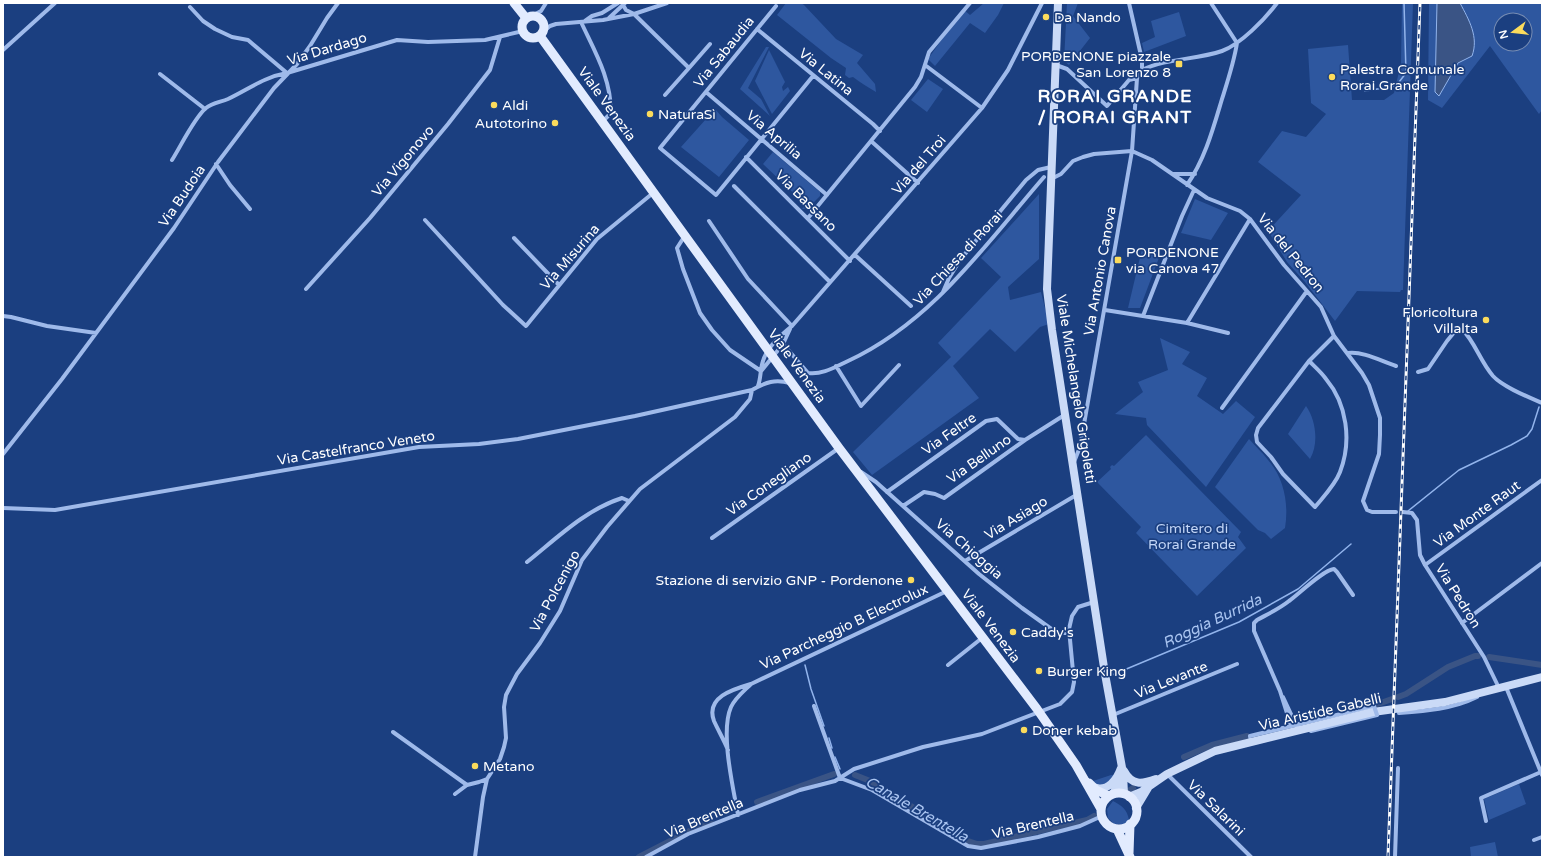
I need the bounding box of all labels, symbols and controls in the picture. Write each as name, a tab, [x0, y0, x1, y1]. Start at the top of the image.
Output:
place label: Da Nando	[1054, 9, 1121, 26]
marker: Da Nando	[1041, 12, 1051, 22]
north arrow	[1493, 12, 1533, 52]
street label: Via Sabaudia	[690, 13, 758, 91]
street label: Via Dardago	[285, 29, 369, 69]
text: N	[1496, 29, 1511, 40]
street label: Via Latina	[795, 45, 857, 99]
place label: PORDENONE piazzale San Lorenzo 8	[1021, 48, 1171, 81]
marker: PORDENONE piazzale San Lorenzo 8	[1174, 59, 1184, 69]
place label: Palestra Comunale Rorai Grande	[1340, 61, 1464, 94]
street label: Viale Venezia	[574, 64, 640, 144]
marker: Palestra Comunale Rorai Grande	[1327, 72, 1337, 82]
district label: RORAI GRANDE / RORAI GRANT	[1038, 85, 1192, 128]
place label: Aldi	[502, 97, 528, 114]
marker: Aldi	[489, 100, 499, 110]
place label: NaturaSì	[658, 106, 716, 123]
street label: Via Aprilia	[743, 107, 805, 163]
marker: NaturaSì	[645, 109, 655, 119]
place label: Autotorino	[475, 115, 547, 132]
marker: Autotorino	[550, 118, 560, 128]
street label: Via Vigonovo	[368, 122, 438, 200]
street label: Via del Troi	[889, 132, 949, 198]
street label: Via Budoia	[155, 162, 209, 230]
street label: Via Bassano	[772, 167, 840, 235]
street label: Via Antonio Canova	[1080, 205, 1120, 337]
street label: Via Chiesa di Rorai	[910, 207, 1006, 309]
street label: Via del Pedron	[1254, 210, 1328, 296]
street label: Via Misurina	[537, 221, 603, 293]
place label: PORDENONE via Canova 47	[1126, 244, 1219, 277]
marker: PORDENONE via Canova 47	[1113, 255, 1123, 265]
street label: Viale Michelangelo Grigoletti	[1053, 293, 1099, 485]
place label: Floricoltura Villalta	[1402, 304, 1478, 337]
marker: Floricoltura Villalta	[1481, 315, 1491, 325]
street label: Viale Venezia	[764, 326, 830, 406]
street label: Via Feltre	[919, 409, 979, 459]
street label: Via Castelfranco Veneto	[276, 427, 436, 469]
street label: Via Belluno	[944, 431, 1014, 487]
street label: Via Conegliano	[723, 448, 815, 520]
street label: Via Monte Raut	[1430, 476, 1524, 551]
street label: Via Asiago	[981, 493, 1051, 543]
street label: Via Chioggia	[932, 515, 1006, 583]
park label: Cimitero di Rorai Grande	[1148, 520, 1236, 553]
street label: Via Polcenigo	[526, 547, 584, 635]
street label: Via Pedron	[1432, 561, 1484, 631]
place label: Stazione di servizio GNP - Pordenone	[656, 572, 903, 589]
marker: Stazione di servizio GNP - Pordenone	[906, 575, 916, 585]
street label: Via Parcheggio B Electrolux	[757, 581, 931, 673]
street label: Viale Venezia	[958, 586, 1024, 666]
water label: Roggia Burrida	[1160, 590, 1265, 652]
place label: Caddy's	[1021, 624, 1074, 641]
marker: Caddy's	[1008, 627, 1018, 637]
street label: Via Levante	[1132, 658, 1210, 702]
place label: Burger King	[1047, 663, 1126, 680]
marker: Burger King	[1034, 666, 1044, 676]
street label: Via Aristide Gabelli	[1257, 690, 1383, 734]
place label: Doner kebab	[1032, 722, 1117, 739]
marker: Doner kebab	[1019, 725, 1029, 735]
place label: Metano	[483, 758, 535, 775]
marker: Metano	[470, 761, 480, 771]
water label: Canale Brentella	[862, 772, 972, 846]
street label: Via Salarini	[1184, 776, 1248, 840]
street label: Via Brentella	[662, 794, 746, 842]
street label: Via Brentella	[990, 807, 1076, 843]

